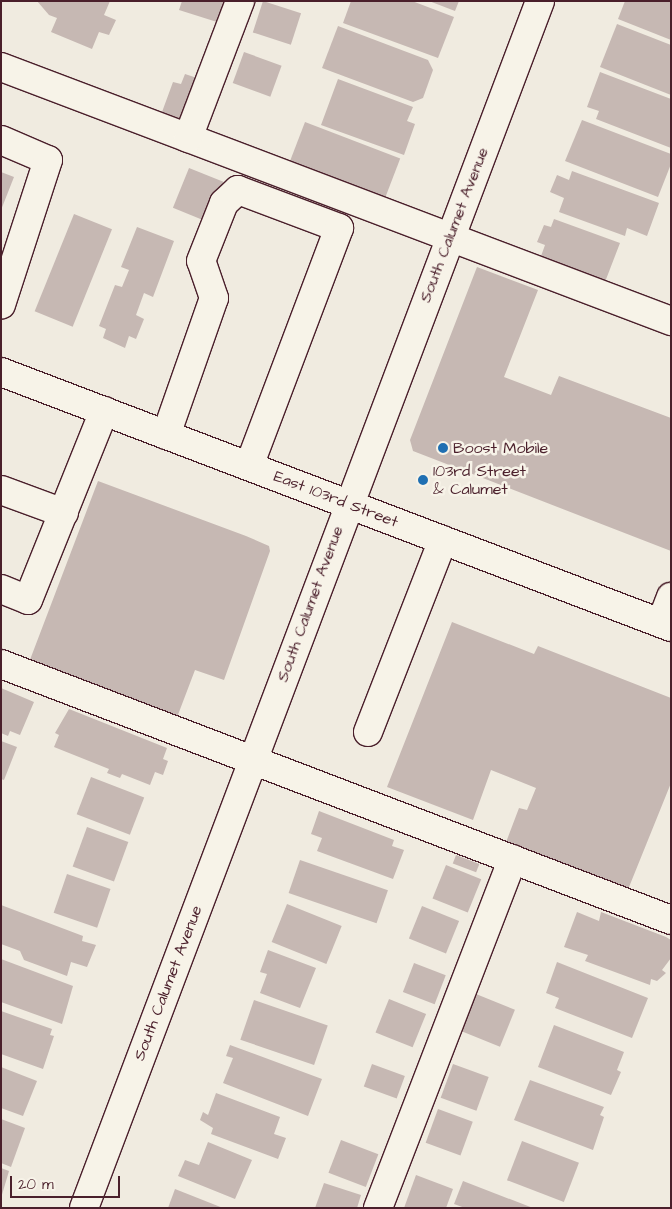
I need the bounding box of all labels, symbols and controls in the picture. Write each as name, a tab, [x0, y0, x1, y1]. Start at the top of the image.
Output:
street label: South Calumet Avenue	[416, 145, 492, 305]
place label: Boost Mobile	[453, 438, 548, 458]
marker: Boost Mobile	[437, 442, 449, 454]
place label: 103rd Street & Calumet	[433, 461, 526, 499]
street label: East 103rd Street	[271, 466, 401, 532]
marker: 103rd Street & Calumet	[417, 474, 429, 486]
street label: South Calumet Avenue	[273, 524, 347, 684]
street label: South Calumet Avenue	[130, 903, 206, 1063]
scale bar	[12, 1166, 122, 1198]
text: 20 m	[18, 1174, 54, 1195]

